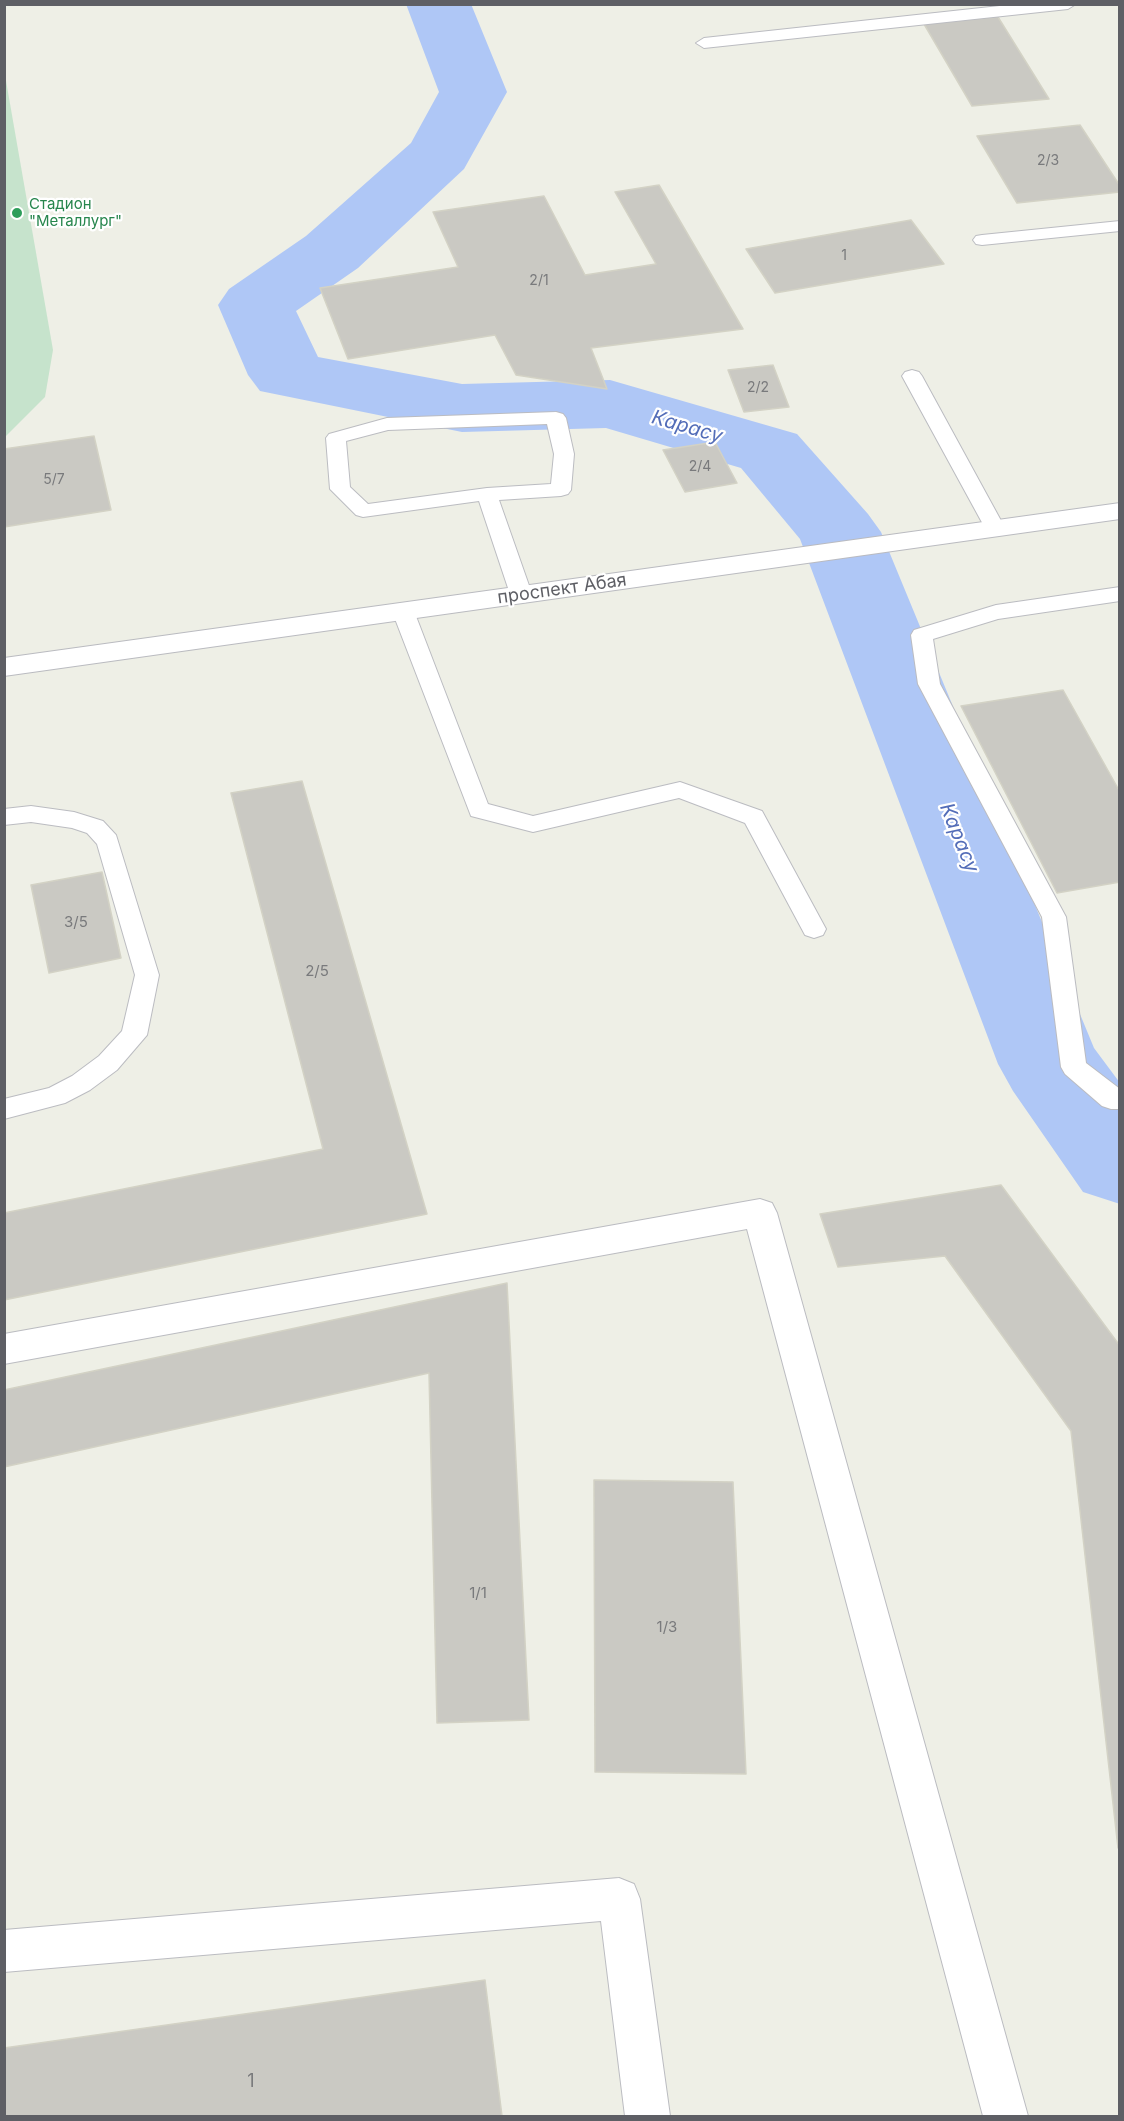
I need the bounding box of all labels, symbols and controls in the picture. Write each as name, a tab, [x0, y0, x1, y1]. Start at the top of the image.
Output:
house number: 2/3	[1037, 153, 1059, 169]
place label: Стадион "Металлург"	[29, 195, 122, 230]
marker: Стадион "Металлург"	[10, 206, 24, 220]
house number: 1	[841, 248, 847, 264]
house number: 2/1	[529, 273, 549, 289]
house number: 2/2	[747, 380, 769, 396]
water label: Карасу	[649, 405, 725, 449]
house number: 2/4	[689, 459, 711, 475]
house number: 5/7	[43, 472, 65, 488]
street label: проспект Абая	[496, 569, 628, 609]
water label: Карасу	[934, 800, 984, 876]
house number: 3/5	[64, 913, 88, 931]
house number: 2/5	[305, 962, 329, 980]
house number: 1/1	[469, 1584, 487, 1602]
house number: 1/3	[657, 1618, 677, 1636]
house number: 1	[247, 2071, 255, 2093]

